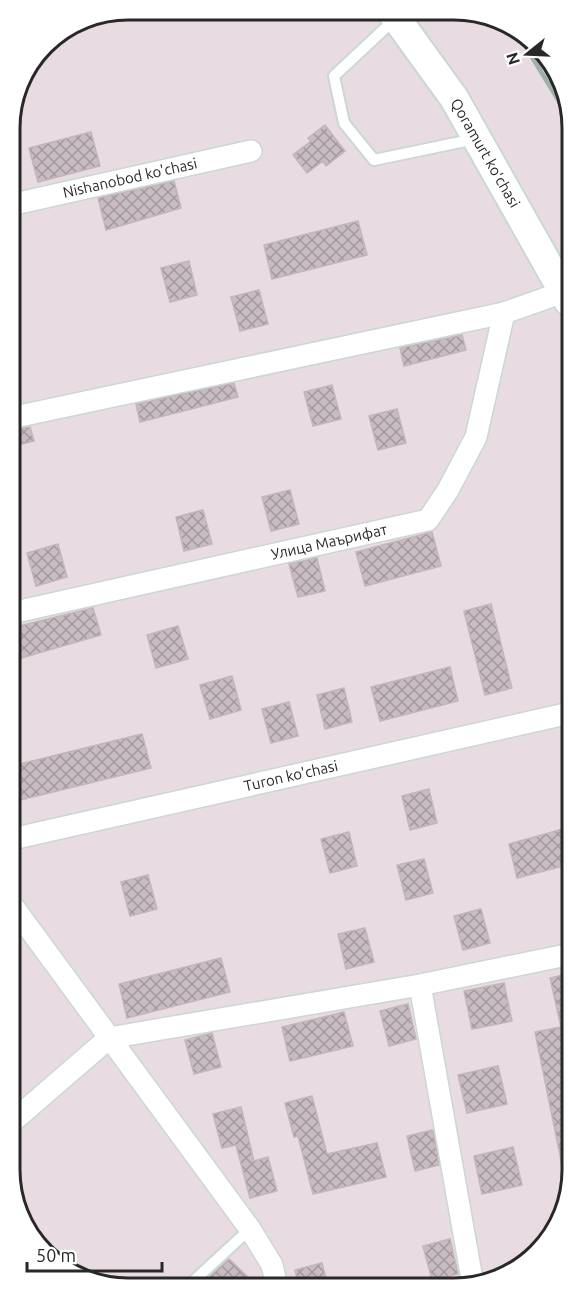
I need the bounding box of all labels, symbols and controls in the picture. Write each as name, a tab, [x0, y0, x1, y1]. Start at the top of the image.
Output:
north arrow	[497, 24, 557, 84]
text: N	[502, 50, 523, 67]
street label: Qoramurt koʻchasi	[447, 95, 524, 210]
street label: Nishanobod ko'chasi	[61, 154, 199, 201]
street label: Улица Маърифат	[270, 520, 389, 563]
street label: Turon ko'chasi	[242, 757, 339, 794]
scale bar	[27, 1235, 162, 1273]
text: 50 m	[36, 1245, 76, 1265]

